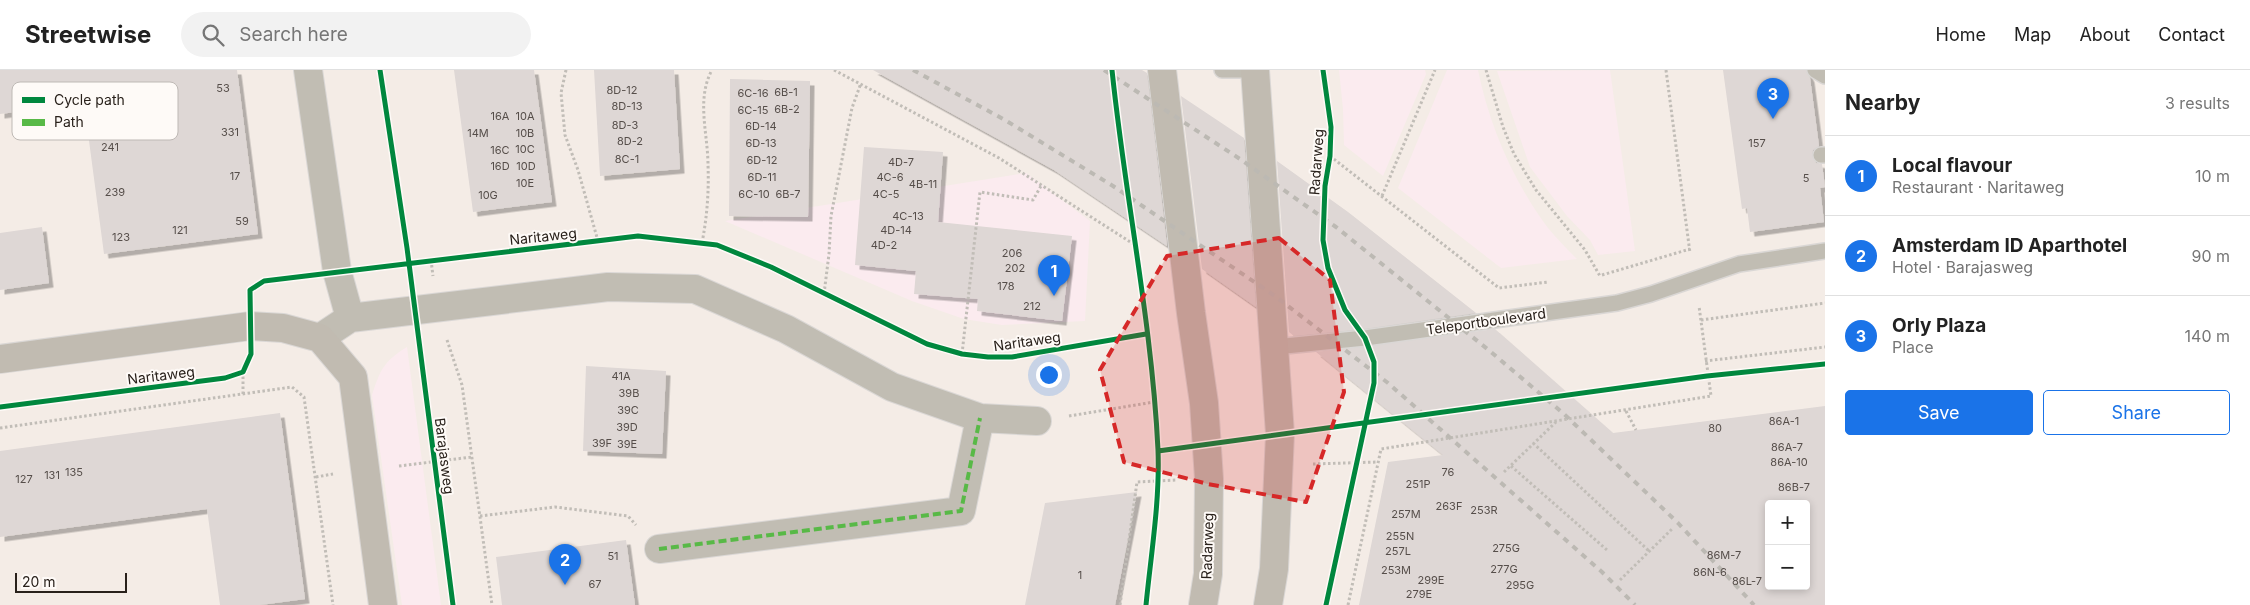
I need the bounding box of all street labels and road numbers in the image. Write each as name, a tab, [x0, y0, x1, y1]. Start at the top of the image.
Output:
street label: Radarweg	[1305, 128, 1327, 196]
street label: Naritaweg	[508, 224, 578, 248]
street label: Teleportboulevard	[1425, 304, 1547, 338]
street label: Naritaweg	[992, 328, 1062, 354]
street label: Naritaweg	[126, 362, 196, 388]
street label: Barajasweg	[432, 417, 458, 495]
street label: Radarweg	[1197, 512, 1217, 580]

